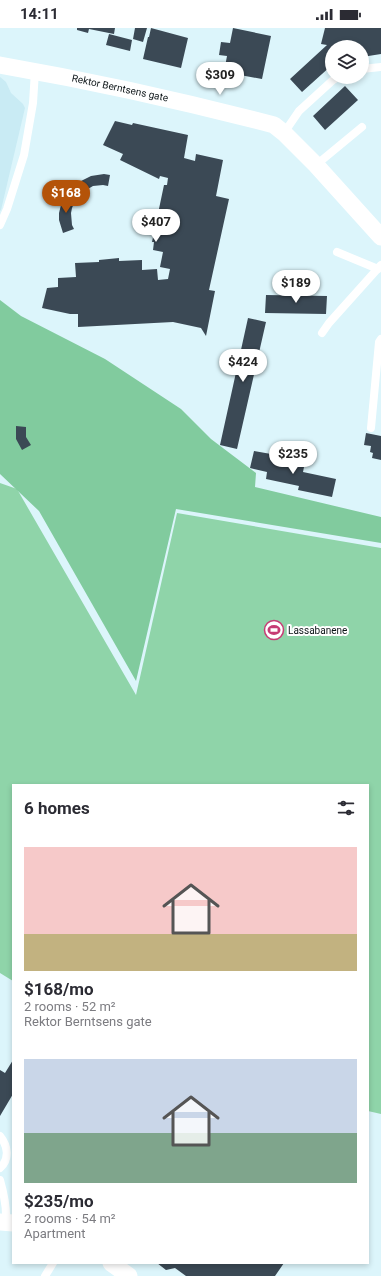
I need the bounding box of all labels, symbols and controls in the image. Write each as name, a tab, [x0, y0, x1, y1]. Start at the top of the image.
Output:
text: 14:11	[20, 5, 59, 23]
map controls	[325, 40, 369, 84]
button: layers	[325, 40, 369, 84]
pin: $309	[196, 62, 244, 96]
text: $309	[205, 67, 235, 82]
street label: Rektor Berntsens gate	[71, 72, 169, 104]
pin: $168	[42, 180, 90, 214]
text: $168	[51, 185, 81, 200]
pin: $407	[132, 209, 180, 243]
text: $407	[141, 214, 171, 229]
pin: $189	[272, 270, 320, 304]
text: $189	[281, 275, 311, 290]
pin: $424	[219, 349, 267, 383]
text: $424	[228, 354, 258, 369]
pin: $235	[269, 441, 317, 475]
text: $235	[278, 446, 308, 461]
sports icon: Lassabanene	[263, 619, 285, 641]
place label: Lassabanene	[288, 625, 347, 636]
icon: filters	[335, 797, 357, 819]
text: 6 homes	[24, 798, 90, 818]
icon: home	[155, 873, 227, 945]
text: $168/mo	[24, 979, 94, 999]
text: 2 rooms · 52 m²	[24, 999, 116, 1014]
text: Rektor Berntsens gate	[24, 1014, 152, 1029]
icon: home	[155, 1085, 227, 1157]
text: $235/mo	[24, 1191, 94, 1211]
text: 2 rooms · 54 m²	[24, 1211, 116, 1226]
text: Apartment	[24, 1226, 86, 1241]

